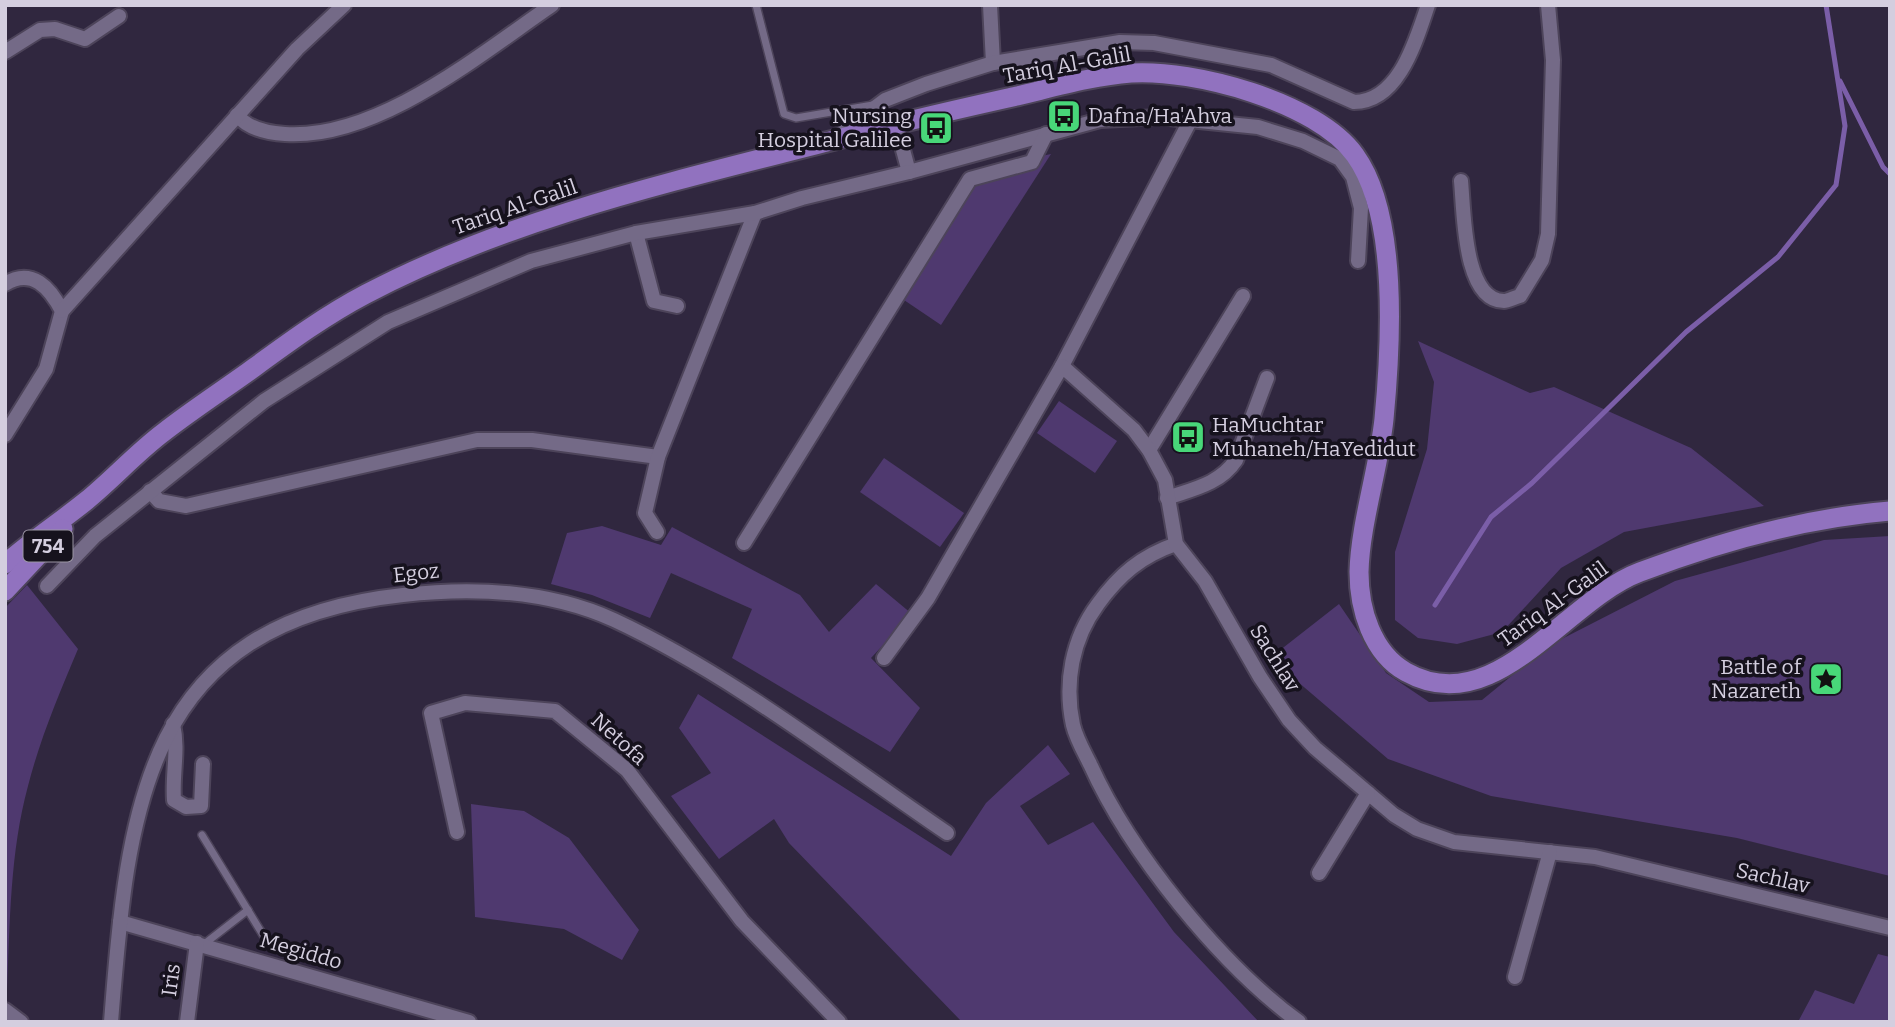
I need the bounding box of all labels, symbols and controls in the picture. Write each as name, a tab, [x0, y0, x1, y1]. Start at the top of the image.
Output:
street label: Tariq Al-Galil	[1001, 41, 1133, 89]
bus stop icon: Dafna/Ha'Ahva	[1045, 97, 1083, 135]
place label: Nursing Hospital Galilee	[758, 103, 912, 153]
place label: Dafna/Ha'Ahva	[1088, 103, 1233, 129]
bus stop icon: Nursing Hospital Galilee	[917, 109, 955, 147]
street label: Tariq Al-Galil	[450, 174, 580, 240]
place label: HaMuchtar Muhaneh/HaYedidut	[1212, 412, 1416, 462]
bus stop icon: HaMuchtar Muhaneh/HaYedidut	[1169, 418, 1207, 456]
road number: 754	[23, 530, 72, 562]
street label: Tariq Al-Galil	[1493, 555, 1613, 653]
street label: Egoz	[392, 558, 440, 588]
street label: Sachlav	[1244, 619, 1306, 697]
place label: Battle of Nazareth	[1711, 654, 1803, 704]
place icon: Battle of Nazareth	[1807, 660, 1845, 698]
street label: Netofa	[586, 707, 653, 771]
street label: Sachlav	[1734, 857, 1813, 899]
street label: Megiddo	[257, 927, 345, 975]
street label: Iris	[156, 962, 186, 998]

